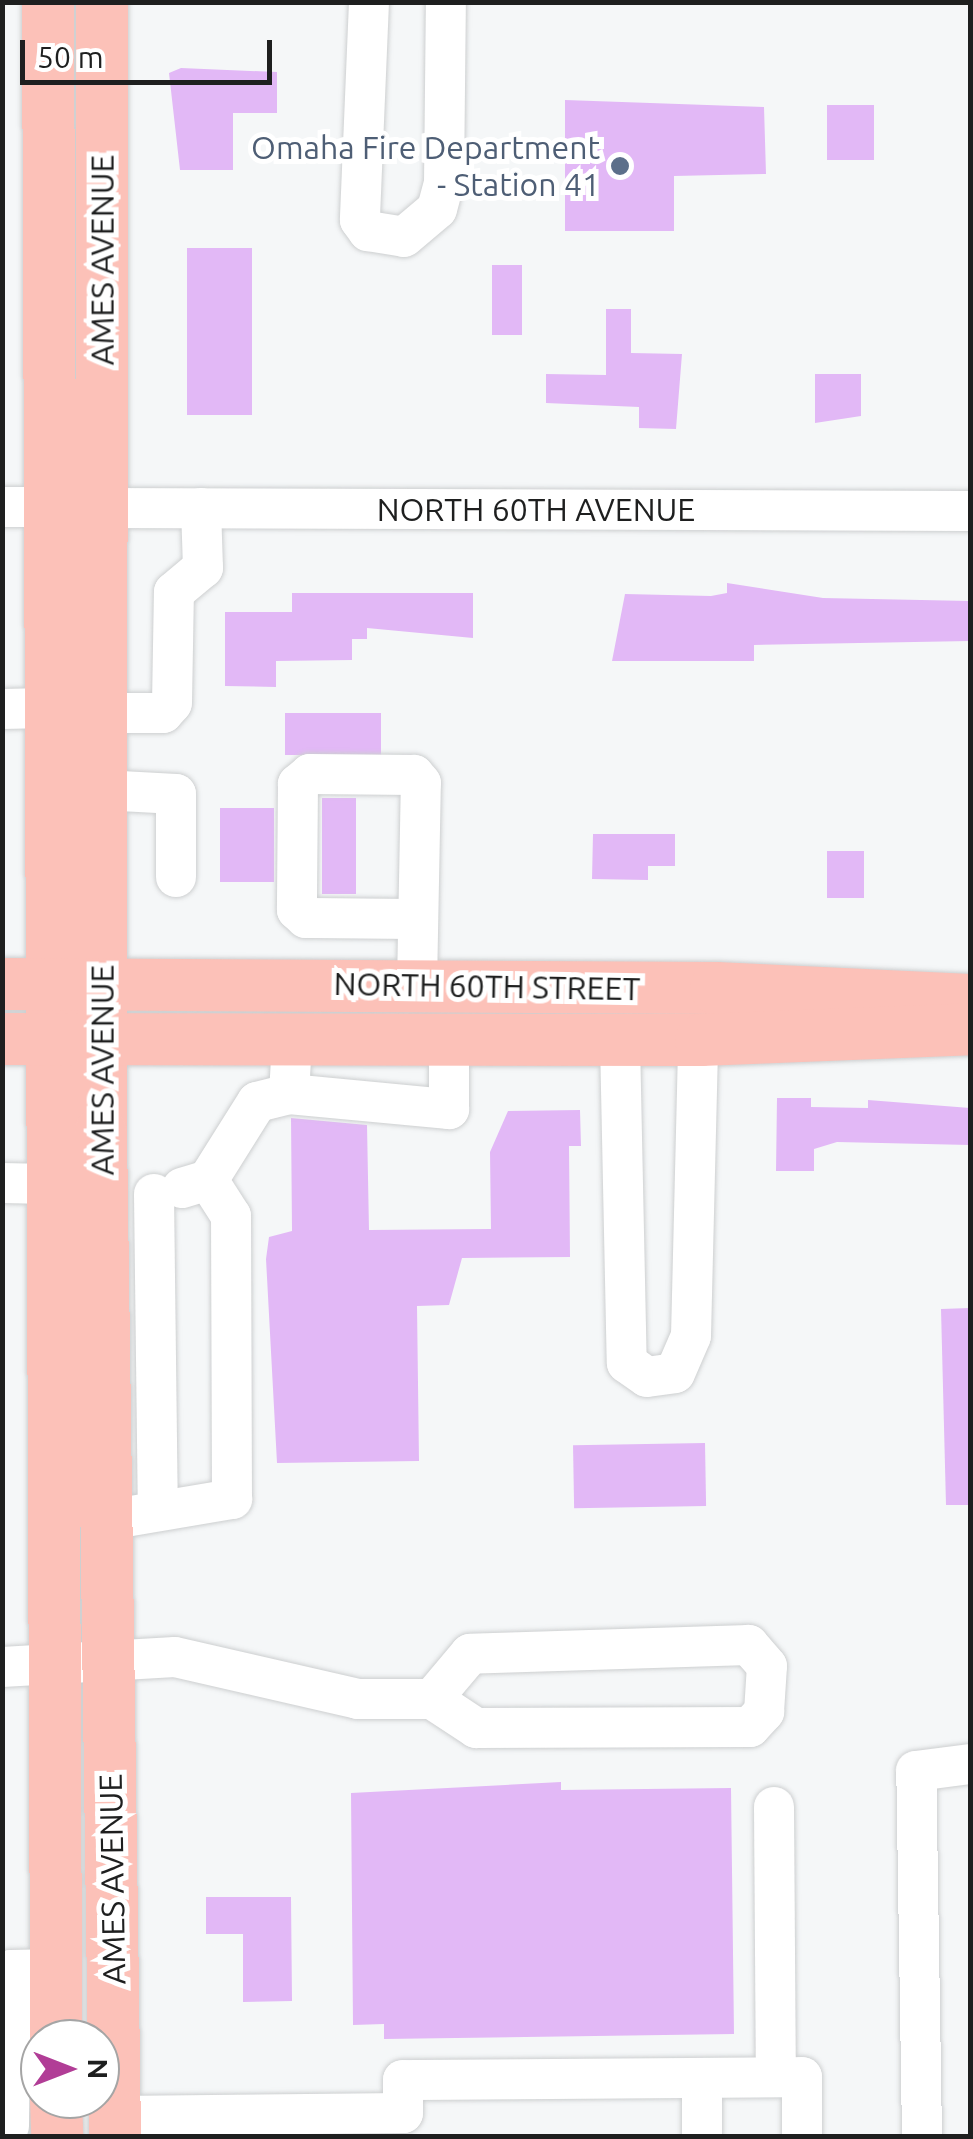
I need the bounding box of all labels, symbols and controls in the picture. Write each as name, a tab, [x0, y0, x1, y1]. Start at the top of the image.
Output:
scale bar	[25, 20, 278, 82]
text: 50 m	[37, 40, 104, 74]
place label: Omaha Fire Department - Station 41	[251, 129, 600, 204]
street label: AMES AVENUE	[83, 155, 121, 365]
marker: Omaha Fire Department - Station 41	[609, 155, 631, 177]
street label: NORTH 60TH AVENUE	[377, 490, 695, 528]
street label: NORTH 60TH STREET	[333, 964, 641, 1008]
street label: AMES AVENUE	[83, 965, 121, 1175]
street label: AMES AVENUE	[91, 1773, 133, 1985]
north arrow	[20, 2019, 120, 2119]
text: N	[83, 2059, 114, 2079]

